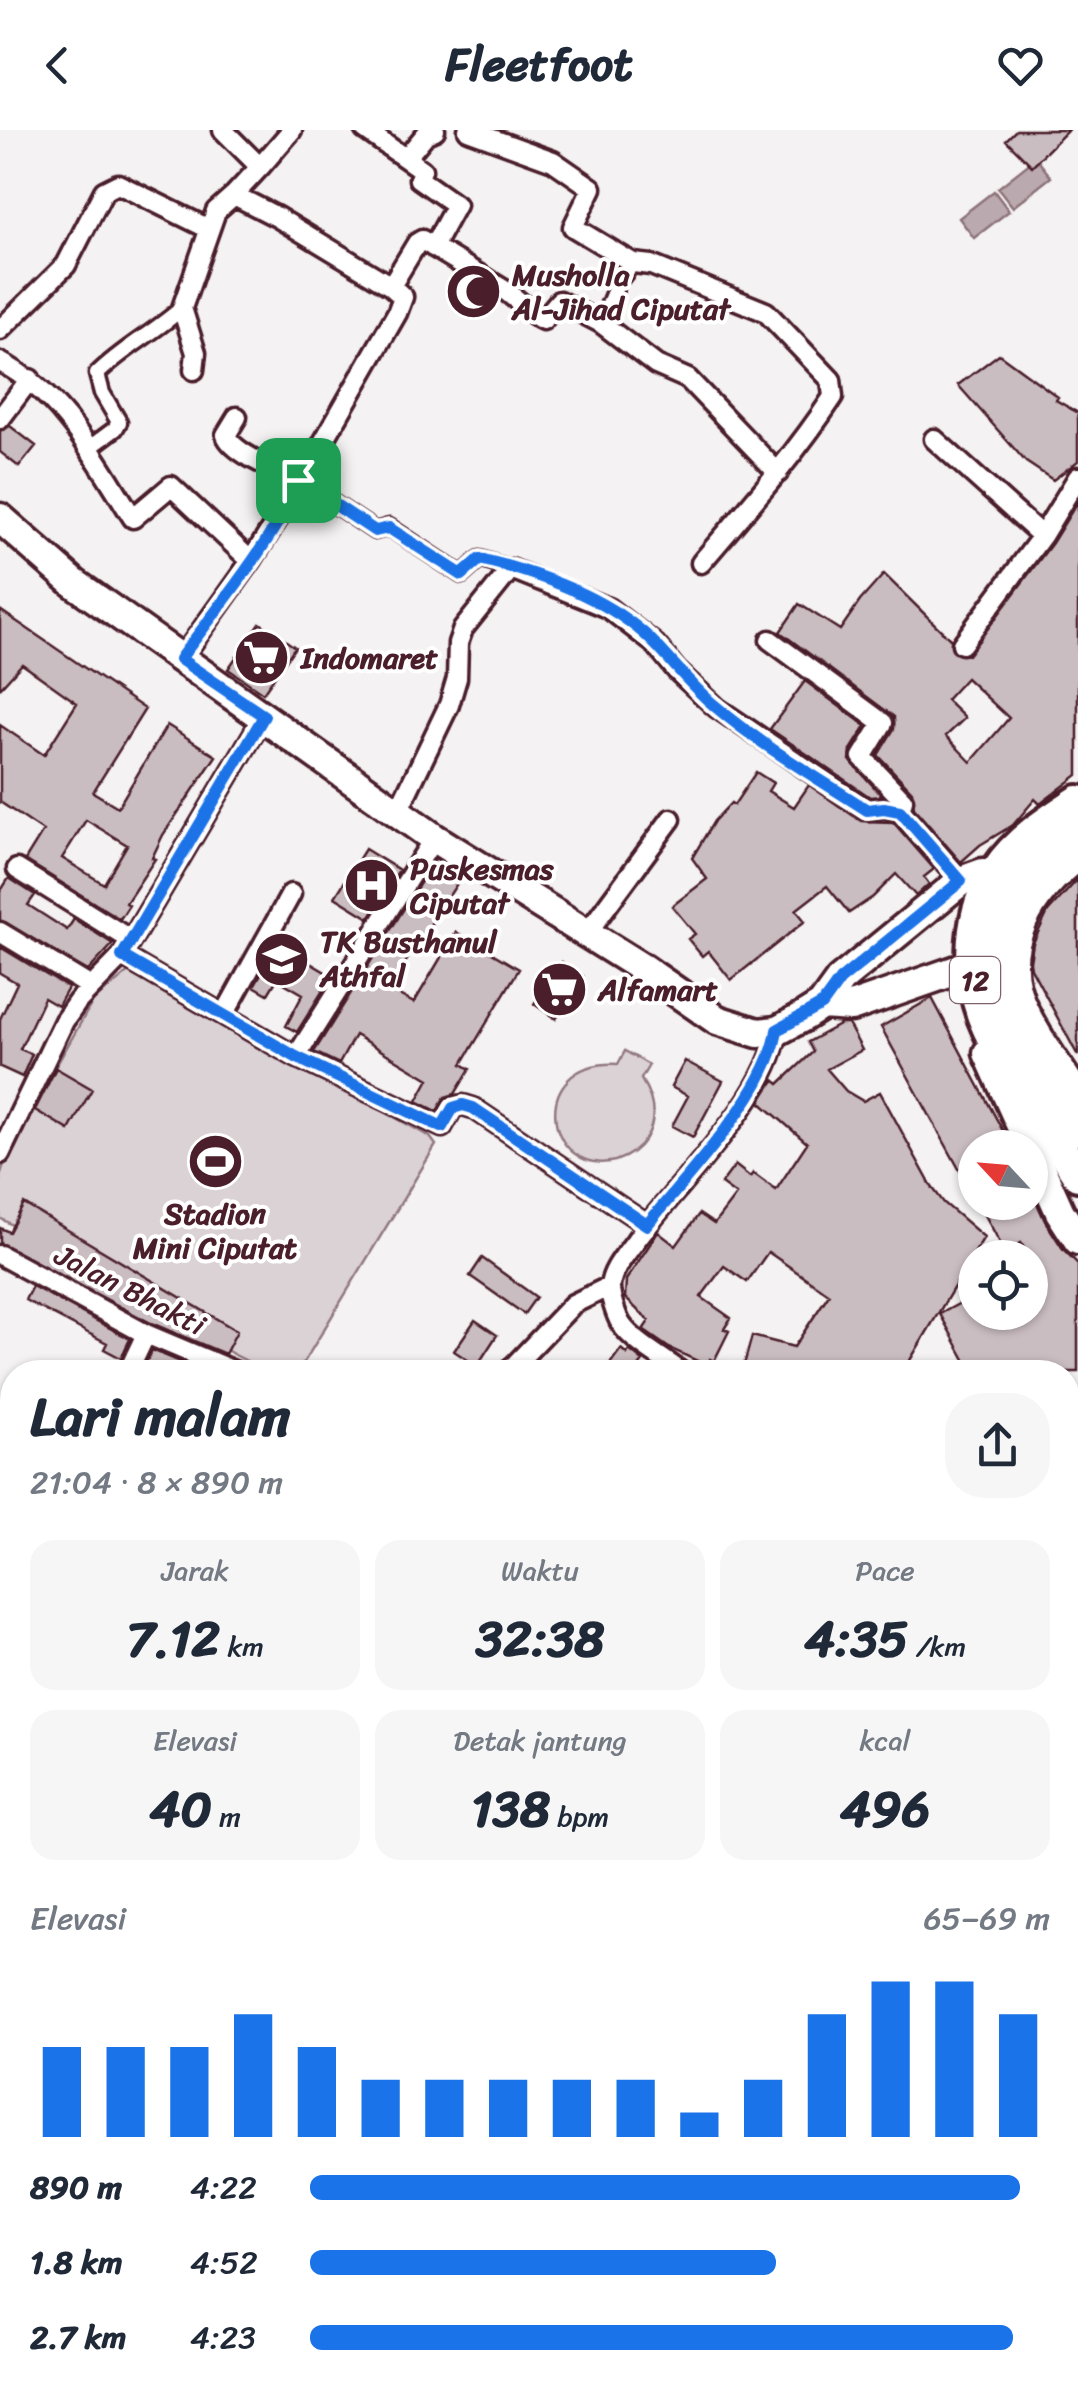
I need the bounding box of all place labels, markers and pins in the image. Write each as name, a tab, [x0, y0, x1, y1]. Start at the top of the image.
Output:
place label: Musholla Al-Jihad Ciputat	[510, 248, 732, 336]
mosque icon: Musholla Al-Jihad Ciputat	[443, 262, 503, 322]
pin	[256, 438, 341, 523]
supermarket icon: Indomaret	[232, 628, 292, 688]
place label: Indomaret	[299, 631, 438, 685]
place label: Puskesmas Ciputat	[409, 842, 555, 930]
hospital icon: Puskesmas Ciputat	[341, 856, 401, 916]
place label: TK Busthanul Athfal	[318, 915, 498, 1003]
school or university icon: TK Busthanul Athfal	[251, 929, 311, 989]
supermarket icon: Alfamart	[529, 960, 589, 1020]
place label: Alfamart	[596, 963, 718, 1017]
sports icon: Stadion Mini Ciputat	[185, 1132, 245, 1192]
place label: Stadion Mini Ciputat	[132, 1187, 297, 1275]

